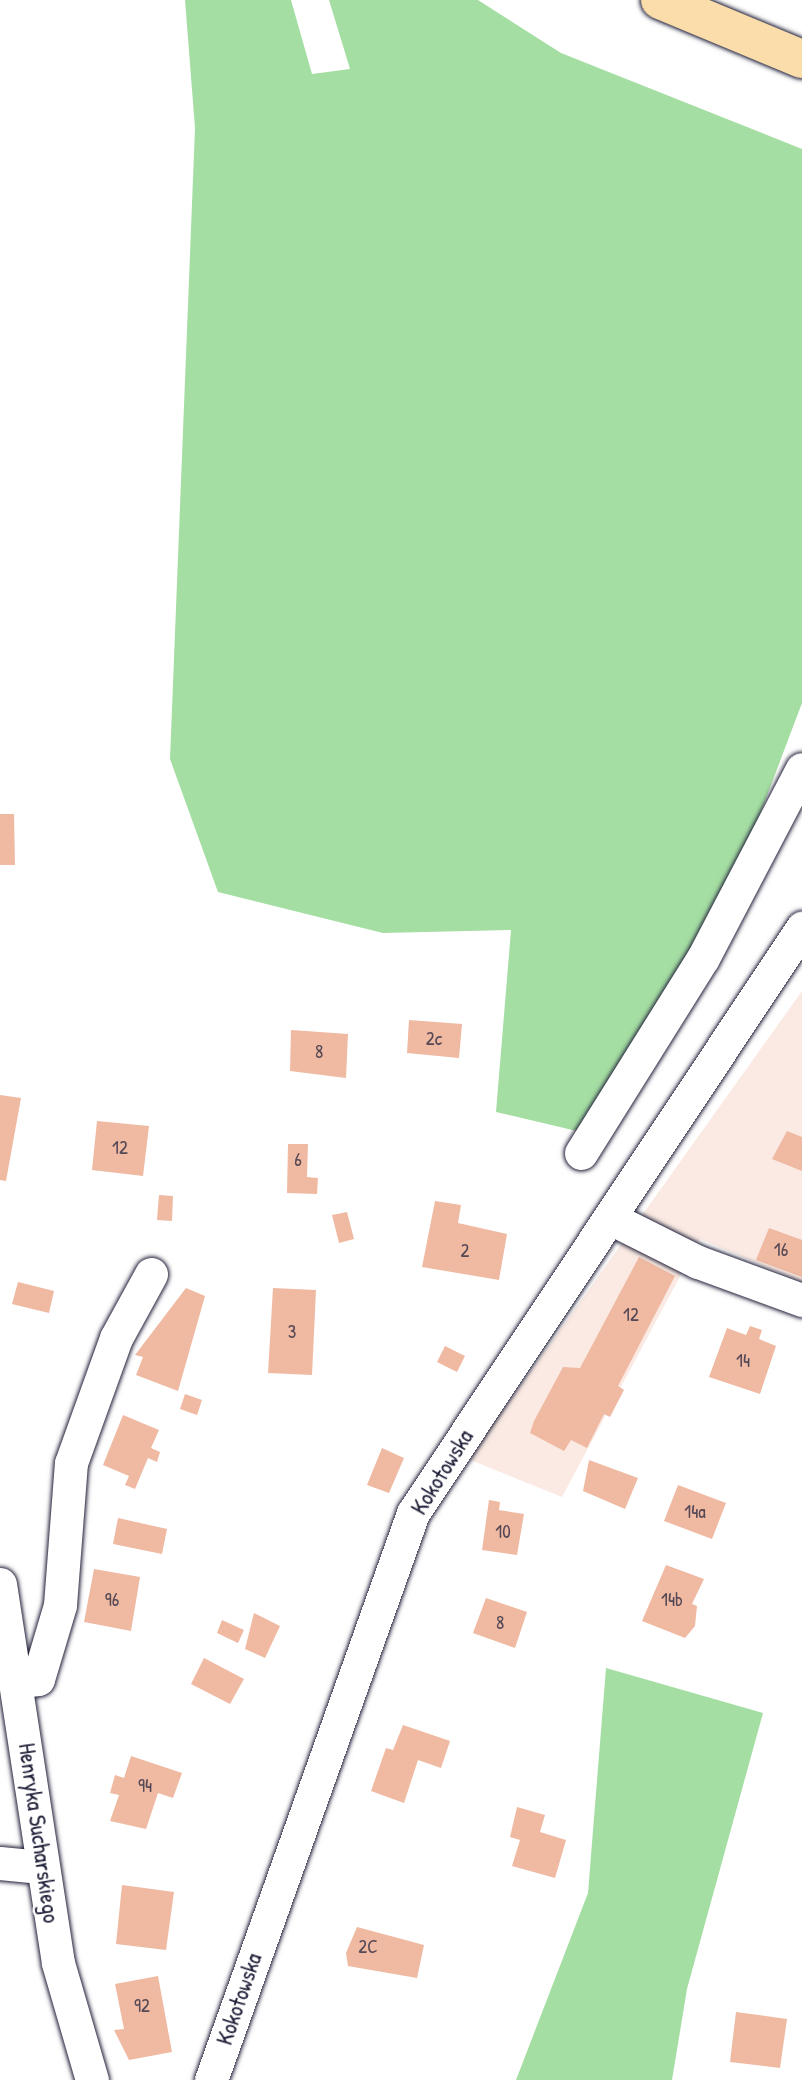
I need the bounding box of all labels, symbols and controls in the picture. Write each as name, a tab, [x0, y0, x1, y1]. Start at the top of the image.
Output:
house number: 2c	[426, 1028, 442, 1050]
house number: 8	[315, 1041, 323, 1063]
house number: 12	[112, 1137, 128, 1159]
house number: 6	[294, 1149, 302, 1171]
house number: 16	[774, 1239, 788, 1261]
house number: 2	[461, 1240, 469, 1262]
house number: 12	[623, 1304, 639, 1326]
house number: 3	[288, 1321, 296, 1343]
house number: 14	[736, 1350, 750, 1372]
street label: Kokotowska	[405, 1424, 479, 1520]
house number: 14a	[684, 1501, 706, 1523]
house number: 10	[495, 1521, 511, 1543]
house number: 96	[105, 1589, 119, 1611]
house number: 14b	[661, 1589, 683, 1611]
house number: 8	[496, 1612, 504, 1634]
street label: Henryka Sucharskiego	[13, 1741, 65, 1925]
house number: 94	[138, 1775, 152, 1797]
house number: 2C	[358, 1936, 378, 1958]
street label: Kokotowska	[210, 1949, 268, 2049]
house number: 92	[134, 1995, 150, 2017]

